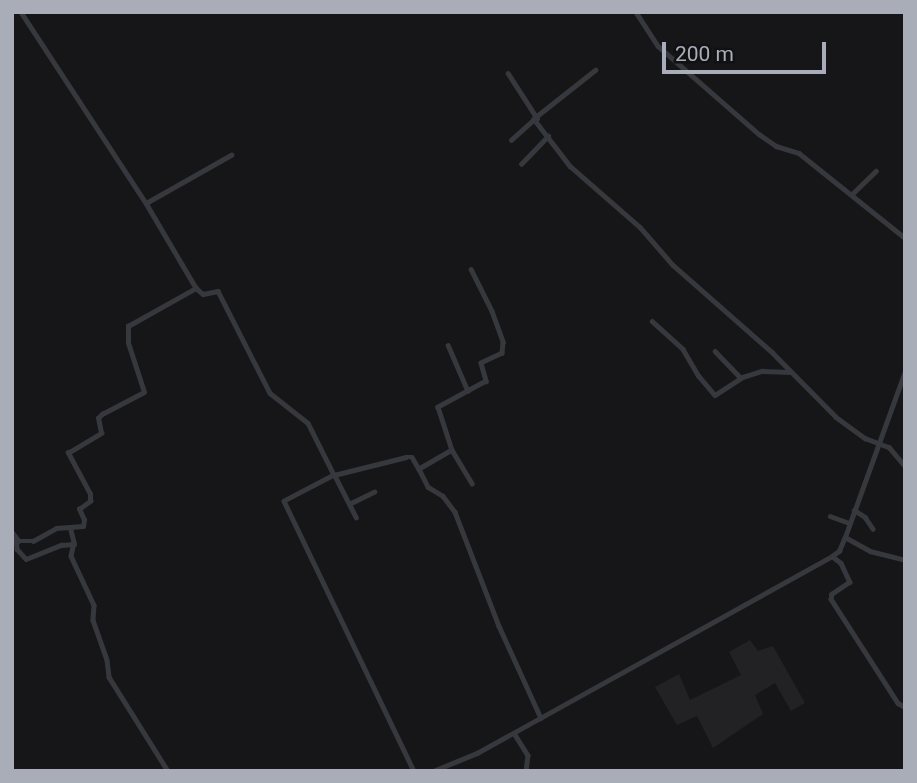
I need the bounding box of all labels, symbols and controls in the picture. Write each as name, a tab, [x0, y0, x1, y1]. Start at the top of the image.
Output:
scale bar	[665, 28, 830, 72]
text: 200 m	[675, 42, 734, 66]

